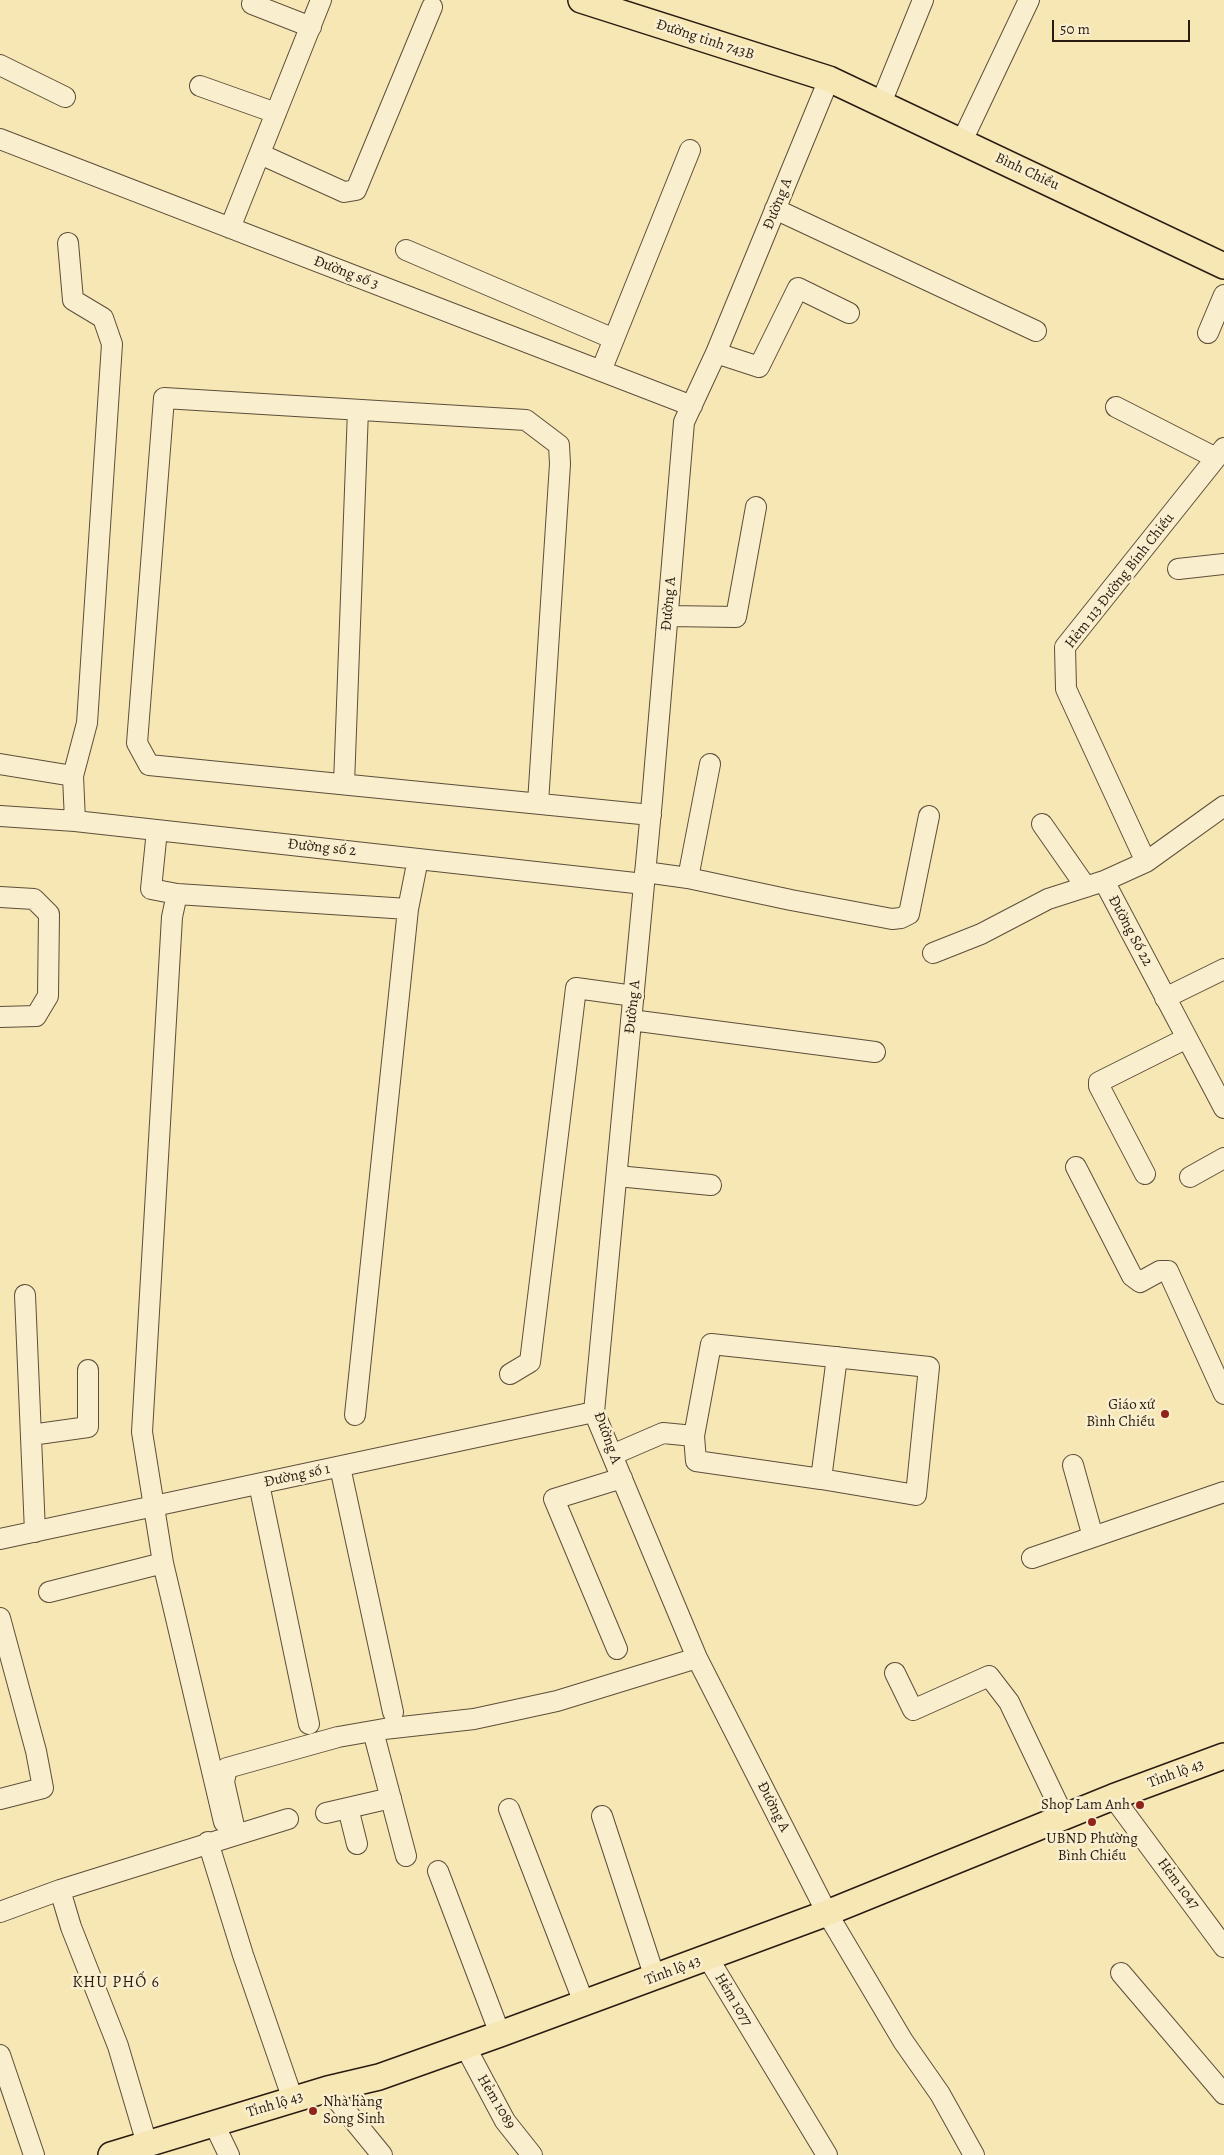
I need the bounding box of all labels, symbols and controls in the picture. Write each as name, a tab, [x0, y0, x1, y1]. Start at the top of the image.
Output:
scale bar	[1054, 10, 1192, 42]
street label: Đường tỉnh 743B	[654, 16, 756, 64]
text: 50 m	[1060, 19, 1090, 39]
street label: Bình Chiểu	[992, 149, 1062, 195]
street label: Đường A	[760, 176, 796, 232]
street label: Đường số 3	[311, 252, 381, 294]
street label: Hẻm 113 Đường Bính Chiếu	[1062, 510, 1178, 652]
street label: Đường A	[658, 576, 680, 632]
street label: Đường số 2	[287, 835, 357, 861]
street label: Đường Số 22	[1104, 892, 1156, 970]
street label: Đường A	[621, 979, 645, 1035]
place label: Giáo xứ Bình Chiểu	[1086, 1396, 1155, 1431]
marker: Giáo xứ Bình Chiểu	[1159, 1408, 1171, 1420]
street label: Đường A	[589, 1409, 625, 1467]
street label: Đường số 1	[262, 1460, 332, 1492]
street label: Tỉnh lộ 43	[1146, 1756, 1206, 1792]
street label: Đường A	[753, 1779, 793, 1835]
place label: Shop Lam Anh	[1041, 1796, 1130, 1814]
marker: Shop Lam Anh	[1134, 1799, 1146, 1811]
marker: UBND Phường Bình Chiểu	[1086, 1816, 1098, 1828]
place label: UBND Phường Bình Chiểu	[1046, 1830, 1138, 1865]
street label: Hẻm 1047	[1153, 1855, 1203, 1913]
street label: Tỉnh lộ 43	[643, 1952, 703, 1990]
street label: Hẻm 1077	[710, 1970, 756, 2030]
district label: KHU PHỐ 6	[71, 1973, 161, 1993]
street label: Hẻm 1089	[473, 2071, 519, 2133]
street label: Tỉnh lộ 43	[244, 2088, 306, 2122]
place label: Nhà hàng Song Sinh	[323, 2093, 385, 2128]
marker: Nhà hàng Song Sinh	[307, 2105, 319, 2117]

